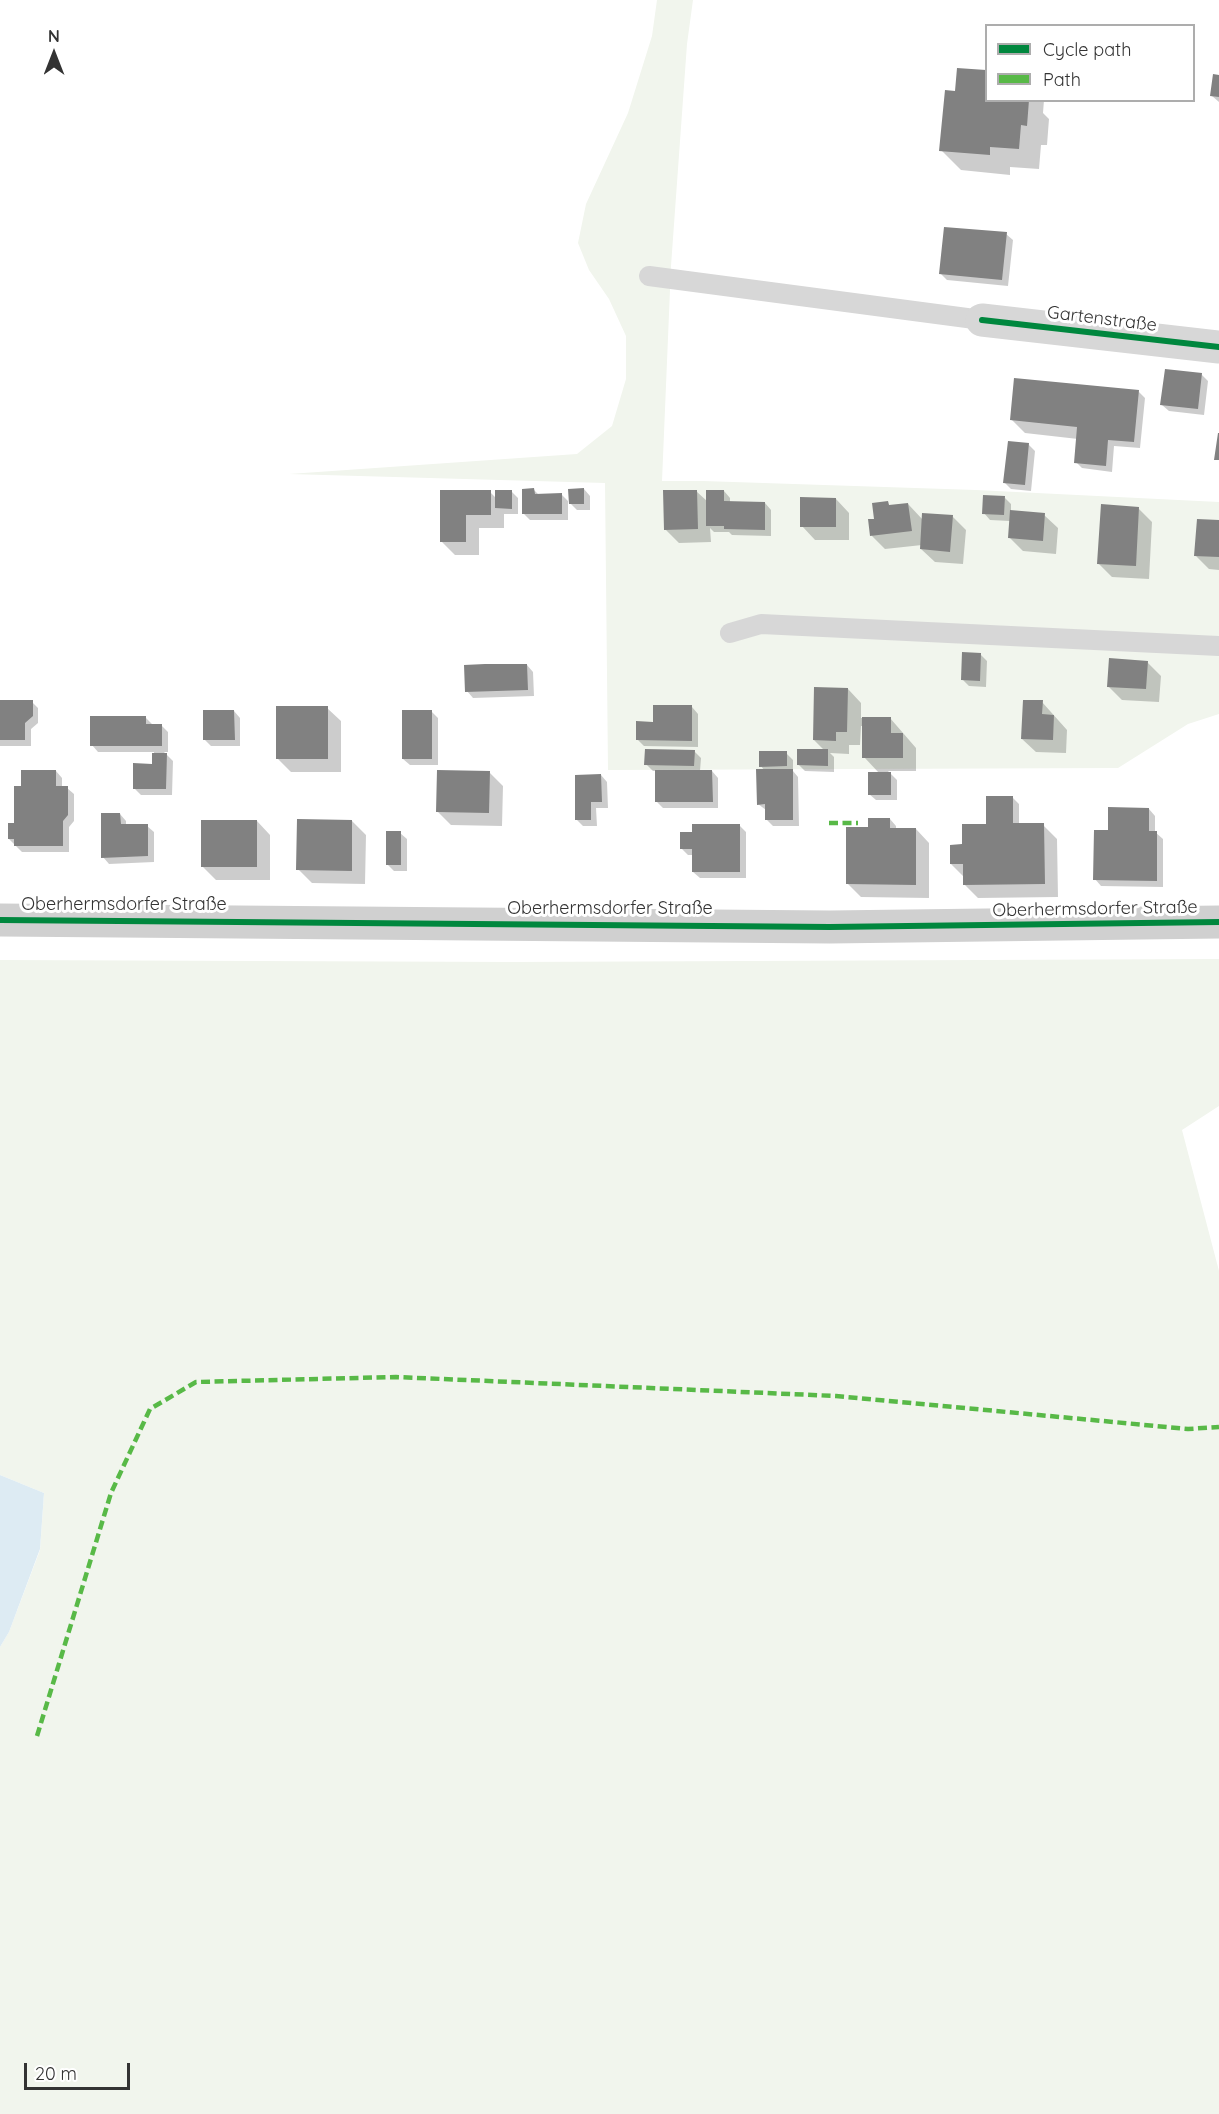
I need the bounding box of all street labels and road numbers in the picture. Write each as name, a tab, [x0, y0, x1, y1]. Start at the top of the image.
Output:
street label: Gartenstraße	[1046, 302, 1158, 336]
street label: Oberhermsdorfer Straße	[21, 894, 227, 916]
street label: Oberhermsdorfer Straße	[992, 896, 1198, 922]
street label: Oberhermsdorfer Straße	[507, 898, 713, 920]

